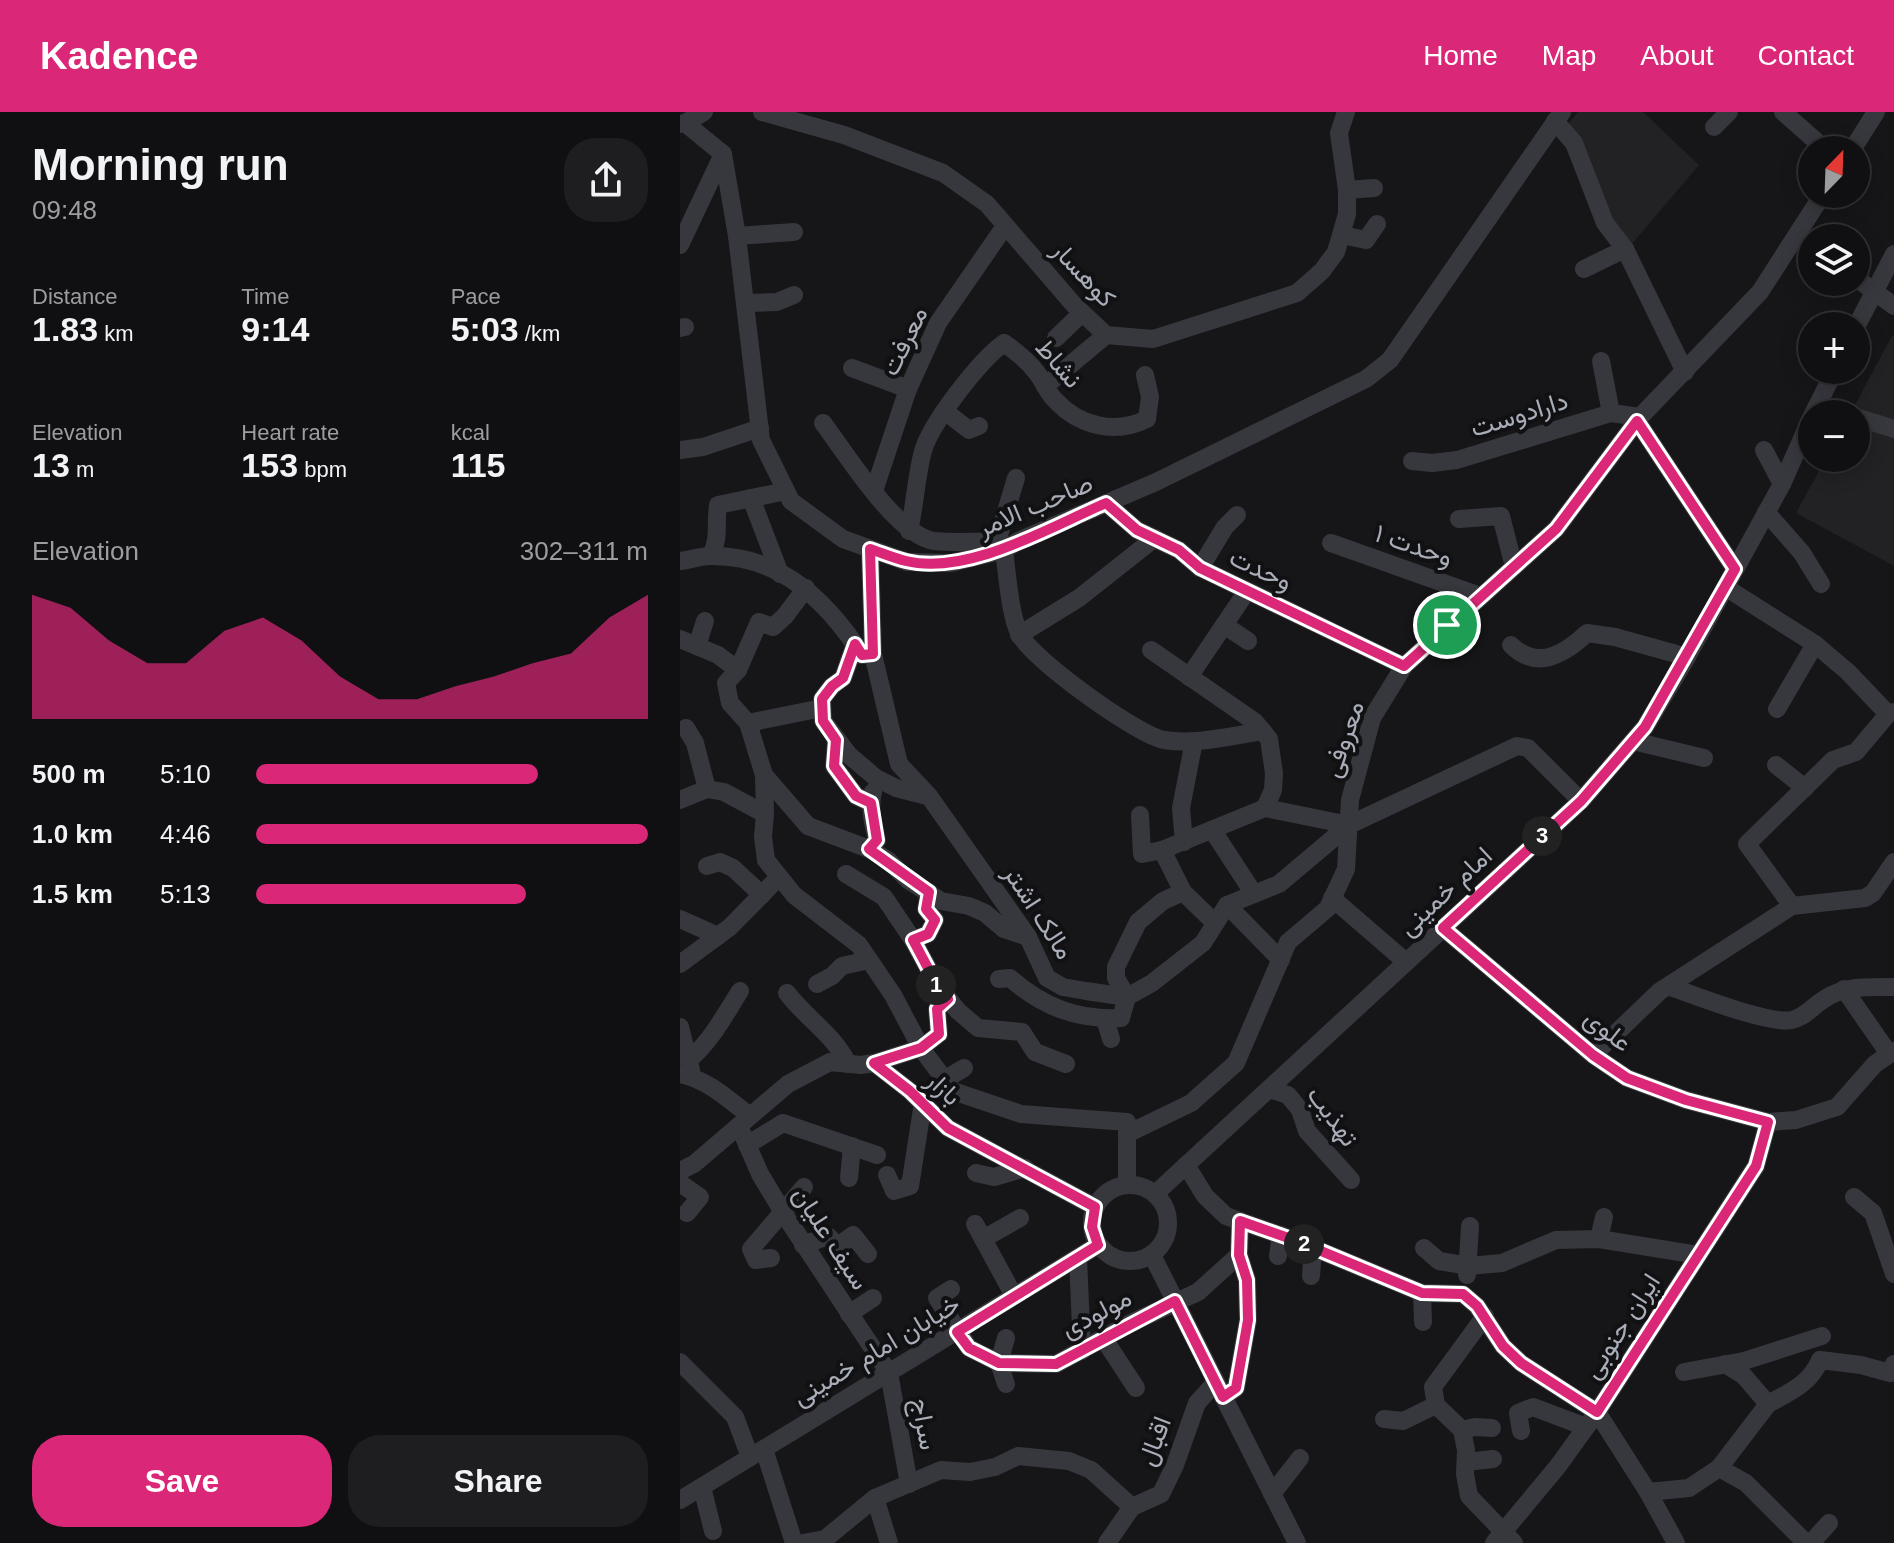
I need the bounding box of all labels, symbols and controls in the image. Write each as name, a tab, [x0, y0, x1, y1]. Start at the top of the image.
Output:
text: Kadence	[40, 35, 198, 77]
text: Home	[1423, 40, 1498, 71]
text: Map	[1542, 40, 1596, 71]
text: About	[1640, 40, 1714, 71]
text: Contact	[1758, 40, 1854, 71]
north arrow	[1798, 136, 1870, 208]
map controls	[1798, 136, 1870, 472]
button: share	[564, 138, 648, 222]
text: Morning run	[32, 140, 289, 189]
text: 09:48	[32, 195, 97, 225]
button: layers	[1798, 224, 1870, 296]
street label: کوهسار	[1045, 234, 1122, 314]
text: Distance	[32, 284, 118, 309]
text: Time	[241, 284, 289, 309]
text: Pace	[451, 284, 501, 309]
street label: معرفت	[875, 302, 934, 381]
text: 1.83	[32, 310, 98, 348]
text: 9:14	[241, 310, 309, 348]
text: 5:03	[451, 310, 519, 348]
button: +	[1798, 312, 1870, 384]
text: km	[98, 321, 134, 346]
text: /km	[519, 321, 560, 346]
street label: نشاط	[1029, 332, 1089, 394]
street label: دارادوست	[1467, 385, 1572, 444]
button: −	[1798, 400, 1870, 472]
text: Elevation	[32, 420, 123, 445]
text: Heart rate	[241, 420, 339, 445]
text: kcal	[451, 420, 490, 445]
text: 13	[32, 446, 70, 484]
text: 153	[241, 446, 298, 484]
text: 115	[451, 446, 506, 484]
text: m	[70, 457, 94, 482]
text: bpm	[298, 457, 347, 482]
street label: صاحب الامر	[972, 467, 1097, 544]
street label: وحدت ۱	[1371, 518, 1457, 573]
text: Elevation	[32, 536, 139, 566]
text: 302–311 m	[520, 536, 648, 566]
street label: وحدت	[1225, 542, 1297, 597]
pin	[1413, 591, 1481, 659]
icon: arrive	[1425, 603, 1469, 647]
street label: معروفی	[1316, 697, 1371, 781]
text: 500 m	[32, 759, 106, 789]
text: 5:10	[160, 759, 211, 789]
pin: 3	[1522, 816, 1562, 856]
text: 1.0 km	[32, 819, 113, 849]
text: 4:46	[160, 819, 211, 849]
text: 3	[1536, 823, 1548, 848]
street label: امام خمینی	[1392, 840, 1499, 943]
street label: مالک اشتر	[996, 859, 1080, 965]
text: 1.5 km	[32, 879, 113, 909]
text: 5:13	[160, 879, 211, 909]
pin: 1	[916, 965, 956, 1005]
text: 1	[930, 972, 942, 997]
street label: علوی	[1578, 1002, 1638, 1059]
street label: بازار	[919, 1064, 968, 1112]
street label: تهذیب	[1300, 1080, 1365, 1153]
street label: سیف علیان	[787, 1181, 875, 1295]
pin: 2	[1284, 1224, 1324, 1264]
text: 2	[1298, 1231, 1310, 1256]
street label: ایران جنوبی	[1576, 1268, 1667, 1385]
street label: مولودی	[1056, 1282, 1137, 1345]
street label: خیابان امام خمینی	[787, 1288, 966, 1413]
street label: سراج	[903, 1396, 944, 1453]
street label: اقبال	[1131, 1412, 1178, 1470]
button: Save	[32, 1435, 332, 1527]
button: Share	[348, 1435, 648, 1527]

